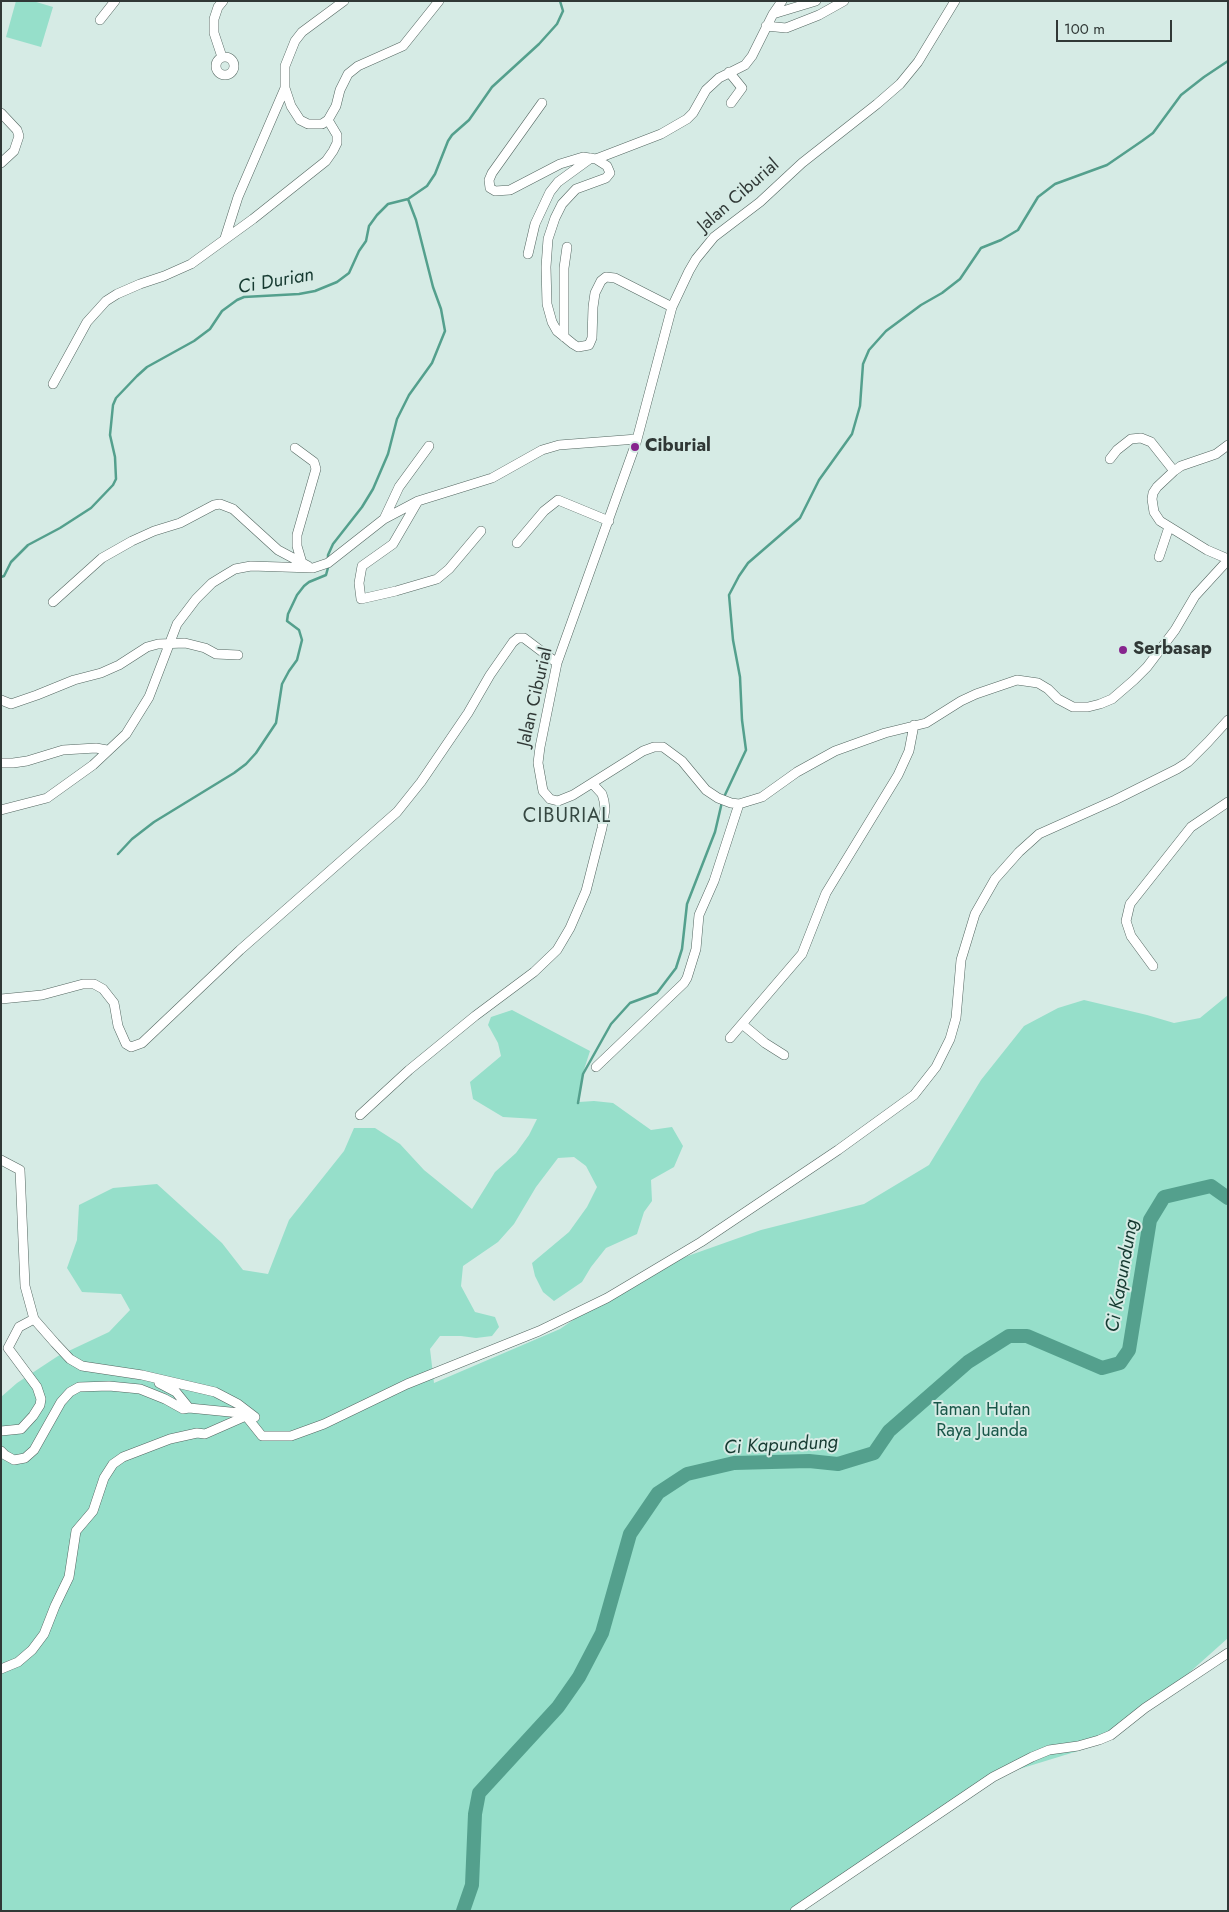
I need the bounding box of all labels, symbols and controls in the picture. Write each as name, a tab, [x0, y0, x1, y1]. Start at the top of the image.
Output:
scale bar	[1059, 10, 1175, 42]
text: 100 m	[1064, 18, 1105, 40]
street label: Jalan Ciburial	[694, 155, 784, 237]
water label: Ci Durian	[236, 264, 316, 300]
place label: Ciburial	[645, 436, 711, 458]
marker: Ciburial	[629, 441, 641, 453]
place label: Serbasap	[1133, 639, 1212, 661]
marker: Serbasap	[1117, 644, 1129, 656]
street label: Jalan Ciburial	[514, 645, 558, 749]
district label: CIBURIAL	[522, 805, 612, 829]
water label: Ci Kapundung	[1102, 1218, 1144, 1334]
park label: Taman Hutan Raya Juanda	[933, 1400, 1031, 1442]
water label: Ci Kapundung	[723, 1432, 839, 1460]

